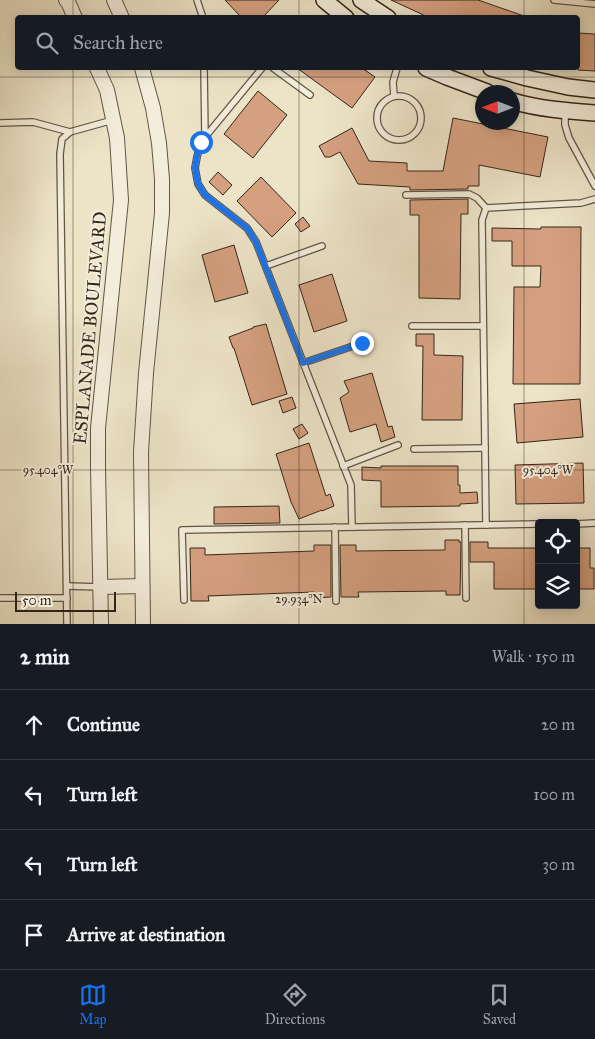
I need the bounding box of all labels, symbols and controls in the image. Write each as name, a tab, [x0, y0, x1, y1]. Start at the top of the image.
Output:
search box	[15, 15, 580, 70]
icon: search	[33, 29, 61, 57]
text: Search here	[73, 31, 163, 54]
north arrow	[475, 85, 520, 130]
route start	[190, 131, 213, 154]
street label: ESPLANADE BOULEVARD	[69, 211, 111, 445]
route end	[351, 332, 374, 355]
text: 95.404°W	[23, 463, 74, 477]
text: 95.404°W	[523, 463, 574, 477]
map controls	[535, 519, 580, 609]
button: locate	[535, 519, 580, 564]
button: layers	[535, 564, 580, 609]
scale bar	[15, 589, 116, 612]
text: 50 m	[22, 592, 51, 609]
text: 29.934°N	[275, 592, 323, 606]
text: 2 min	[20, 644, 70, 670]
text: Walk · 150 m	[492, 647, 575, 666]
icon: ahead	[20, 711, 48, 739]
text: Continue	[67, 713, 140, 736]
text: 20 m	[541, 715, 575, 734]
icon: left	[20, 781, 48, 809]
text: Turn left	[67, 783, 137, 806]
text: 100 m	[533, 785, 575, 804]
icon: left	[20, 851, 48, 879]
text: Turn left	[67, 853, 137, 876]
text: 30 m	[542, 855, 575, 874]
icon: arrive	[20, 921, 48, 949]
text: Arrive at destination	[67, 923, 225, 946]
tab: Map	[79, 981, 107, 1028]
tab: Directions	[265, 981, 325, 1028]
tab: Saved	[483, 981, 516, 1028]

